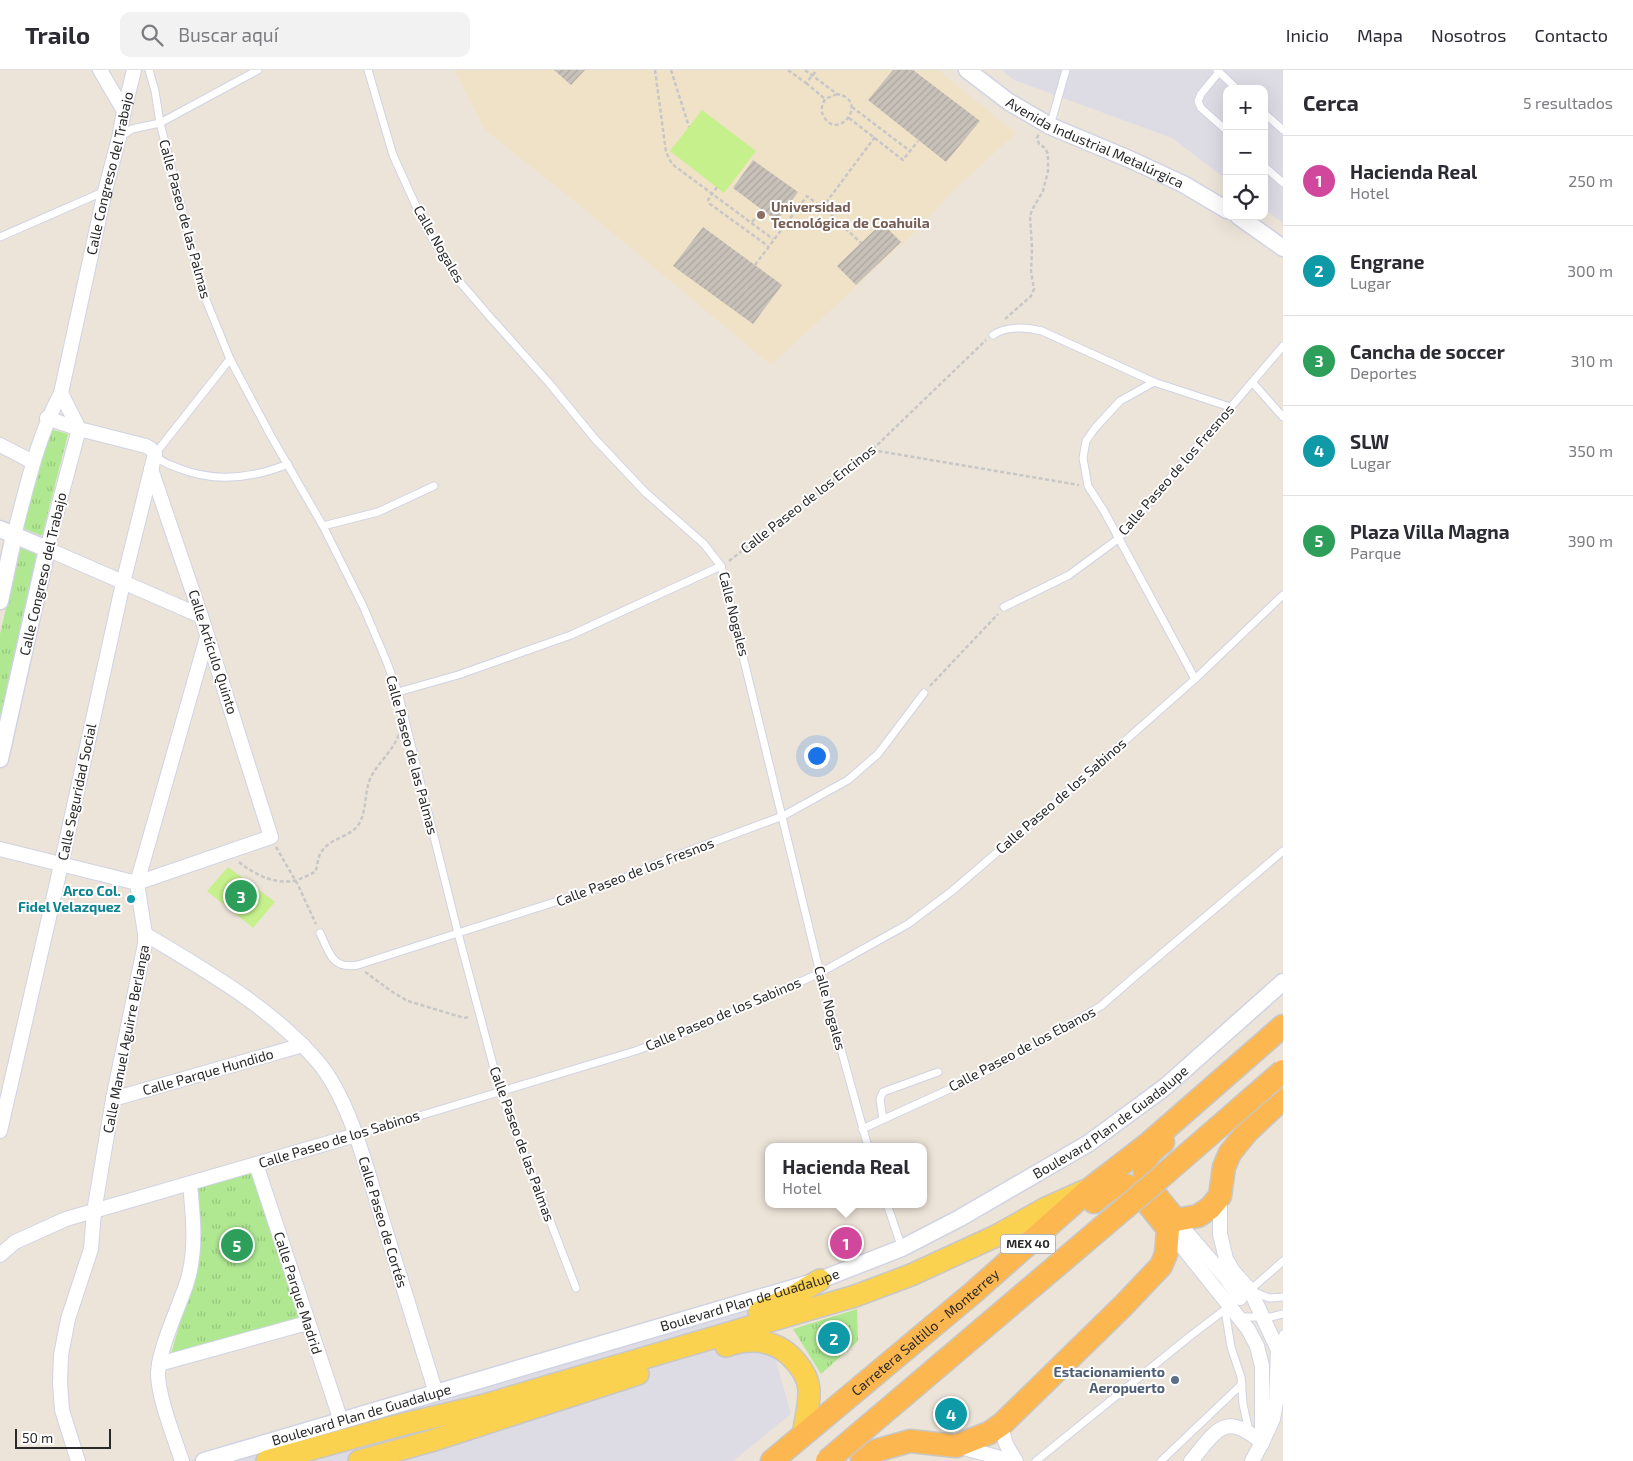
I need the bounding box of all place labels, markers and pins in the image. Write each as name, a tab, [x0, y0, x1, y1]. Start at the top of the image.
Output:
place label: Universidad Tecnológica de Coahuila	[771, 198, 930, 231]
marker: Universidad Tecnológica de Coahuila	[755, 209, 767, 221]
pin: 3	[225, 877, 257, 915]
place label: Arco Col. Fidel Velazquez	[18, 882, 121, 915]
marker: Arco Col. Fidel Velazquez	[125, 893, 137, 905]
pin: 1	[830, 1224, 862, 1262]
pin: 5	[221, 1226, 253, 1264]
pin: 2	[818, 1319, 850, 1357]
place label: Estacionamiento Aeropuerto	[1054, 1363, 1165, 1396]
marker: Estacionamiento Aeropuerto	[1169, 1374, 1181, 1386]
pin: 4	[935, 1395, 967, 1433]

